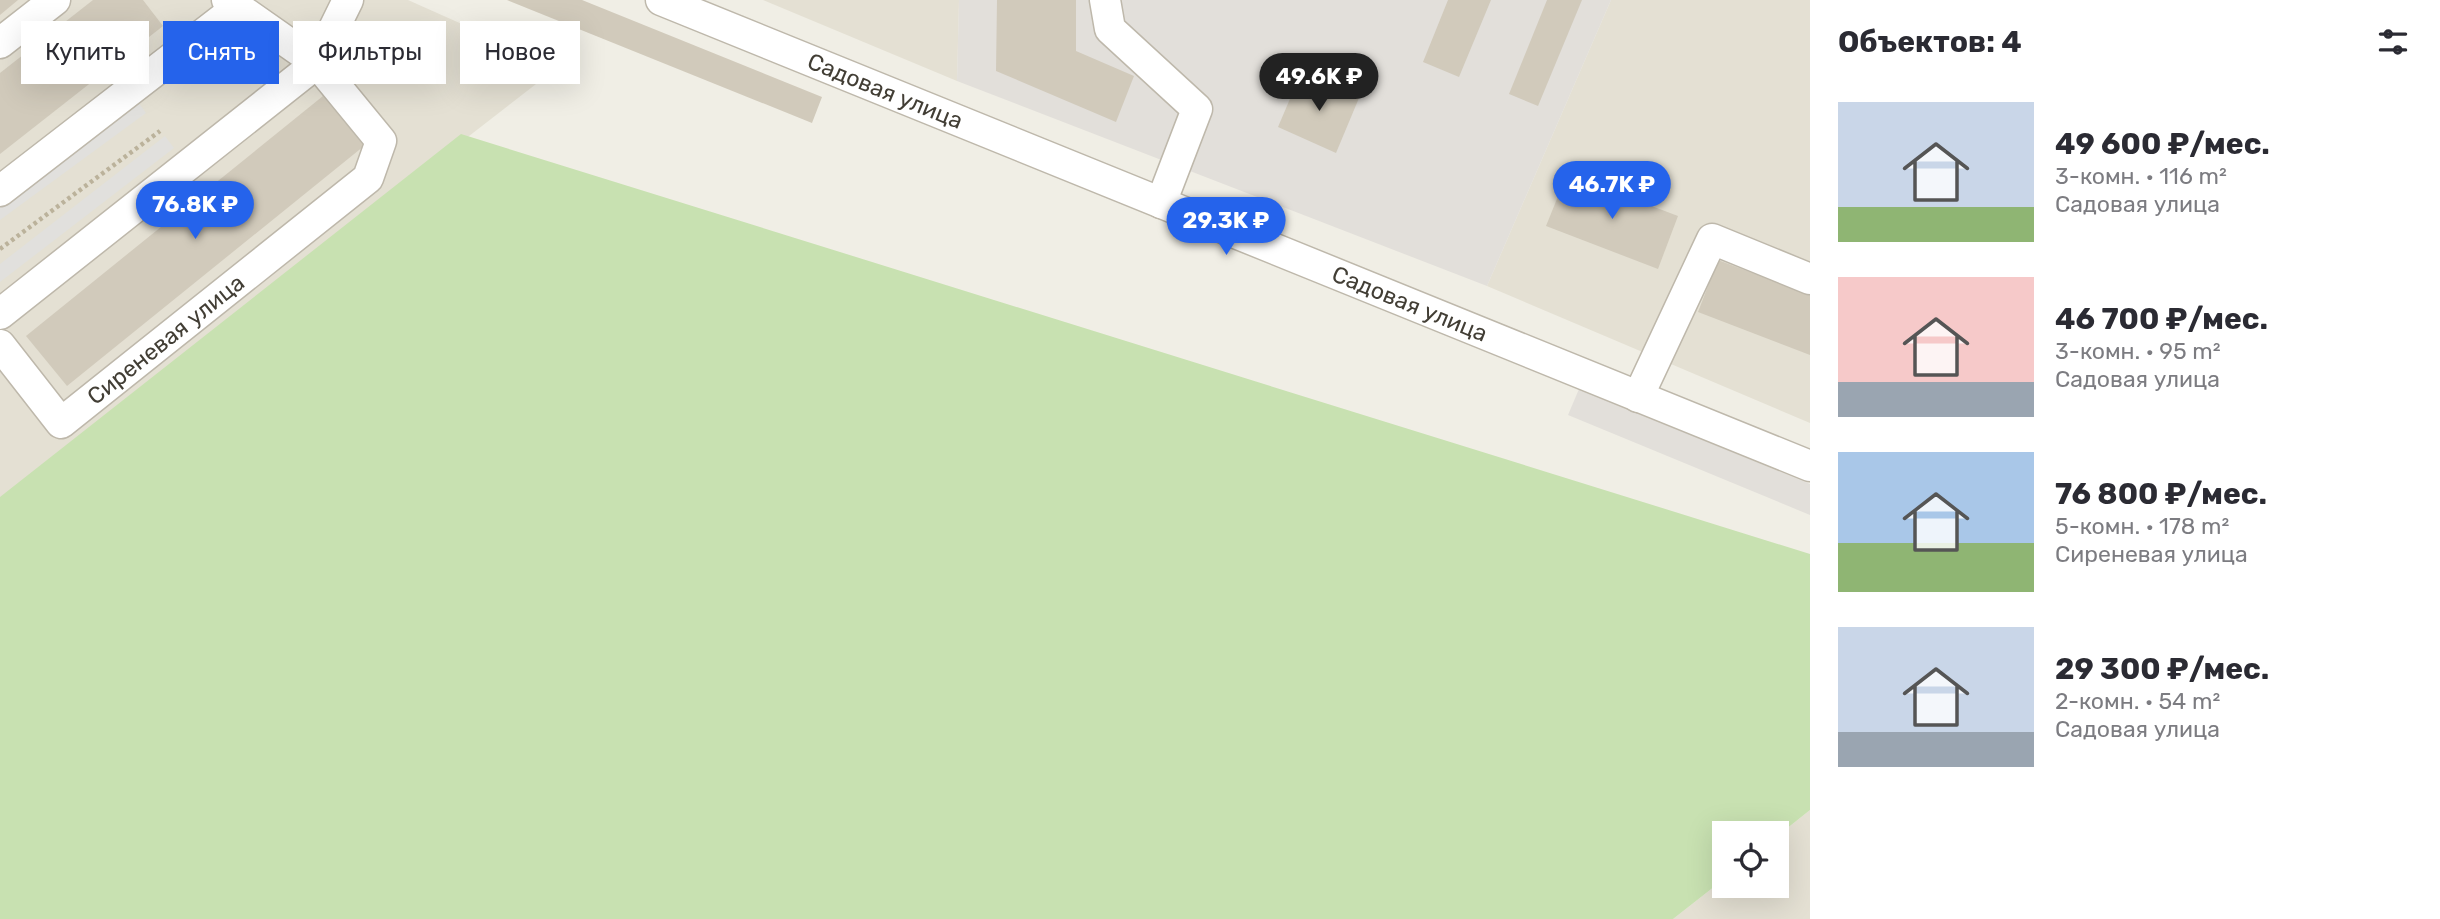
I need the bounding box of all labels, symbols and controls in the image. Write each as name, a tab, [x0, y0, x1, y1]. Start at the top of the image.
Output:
chip: Купить	[21, 21, 149, 84]
chip: Снять	[163, 21, 279, 84]
chip: Фильтры	[293, 21, 446, 84]
chip: Новое	[460, 21, 580, 84]
icon: filters	[2374, 23, 2412, 61]
text: Объектов: 4	[1838, 24, 2022, 60]
street label: Садовая улица	[804, 47, 967, 135]
pin: 49.6K ₽	[1254, 54, 1384, 113]
text: 49.6K ₽	[1275, 62, 1363, 90]
text: 49 600 ₽/мес.	[2055, 126, 2270, 162]
icon: home	[1894, 130, 1978, 214]
pin: 46.7K ₽	[1547, 162, 1677, 221]
text: 3-комн. · 116 m²	[2055, 162, 2227, 190]
text: 46.7K ₽	[1569, 170, 1655, 198]
pin: 76.8K ₽	[130, 182, 260, 241]
text: 76.8K ₽	[152, 190, 238, 218]
text: Садовая улица	[2055, 190, 2220, 218]
pin: 29.3K ₽	[1161, 198, 1291, 257]
text: 29.3K ₽	[1183, 206, 1269, 234]
street label: Садовая улица	[1328, 260, 1491, 348]
street label: Сиреневая улица	[82, 268, 250, 411]
text: 46 700 ₽/мес.	[2055, 301, 2268, 337]
icon: home	[1894, 305, 1978, 389]
text: 3-комн. · 95 m²	[2055, 337, 2221, 365]
text: Садовая улица	[2055, 365, 2220, 393]
text: 76 800 ₽/мес.	[2055, 476, 2267, 512]
icon: home	[1894, 480, 1978, 564]
text: 5-комн. · 178 m²	[2055, 512, 2229, 540]
text: Сиреневая улица	[2055, 540, 2248, 568]
text: 29 300 ₽/мес.	[2055, 651, 2269, 687]
icon: home	[1894, 655, 1978, 739]
text: 2-комн. · 54 m²	[2055, 687, 2220, 715]
text: Садовая улица	[2055, 715, 2220, 743]
map controls	[1712, 821, 1789, 898]
button: locate	[1712, 821, 1789, 898]

